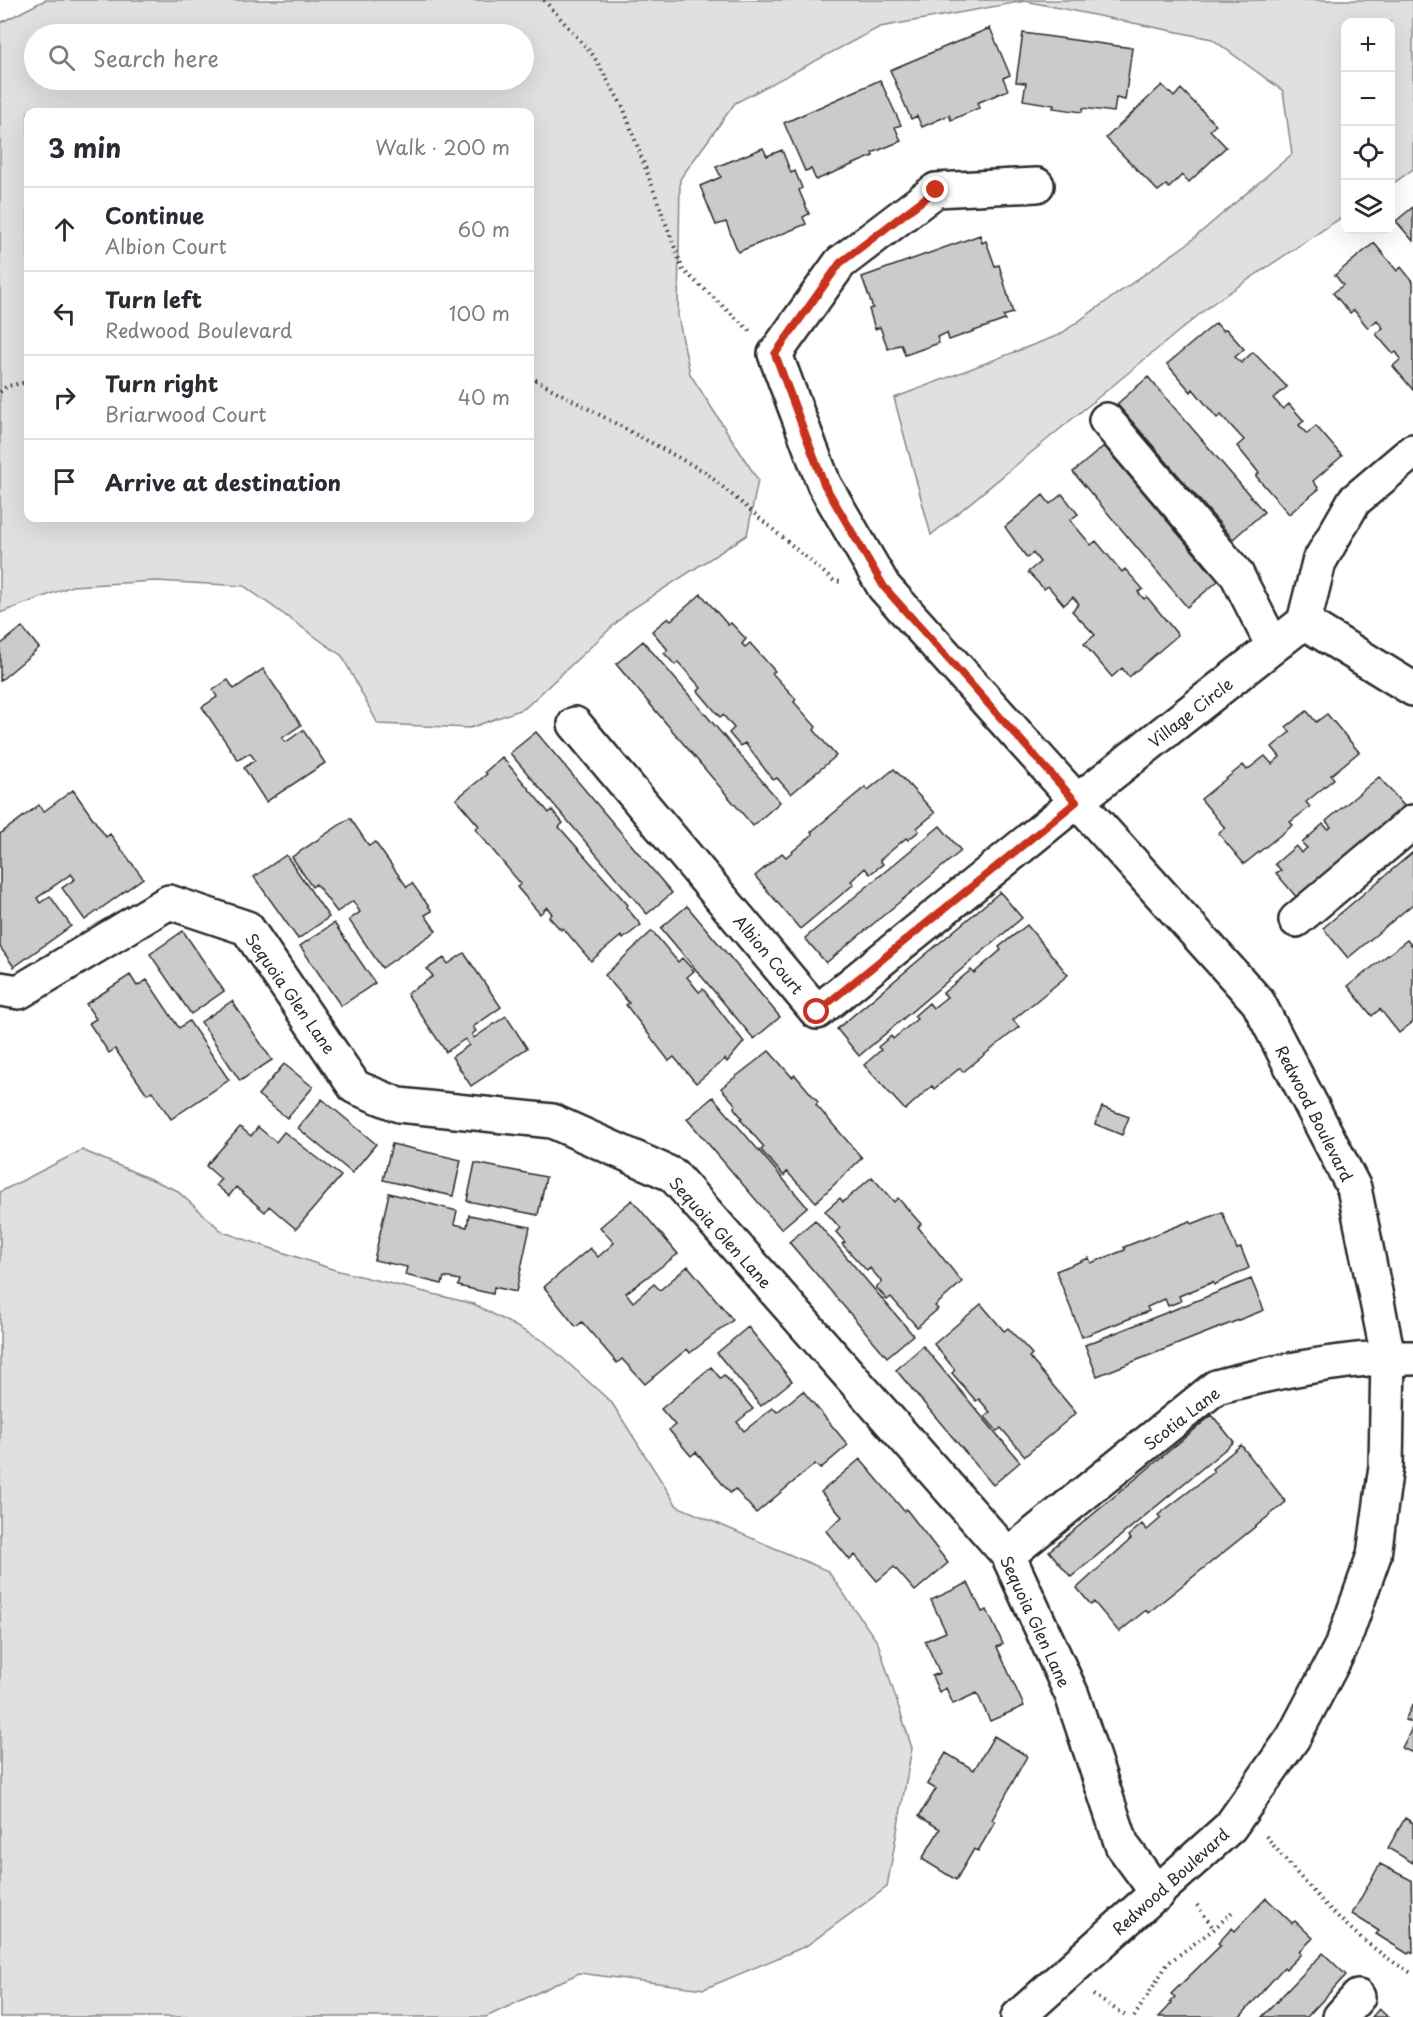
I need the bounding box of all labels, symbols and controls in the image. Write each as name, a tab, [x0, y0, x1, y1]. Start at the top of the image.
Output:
map controls	[1341, 18, 1395, 234]
button: +	[1341, 18, 1395, 72]
search box	[24, 24, 534, 90]
icon: search	[45, 41, 78, 74]
text: Search here	[93, 41, 219, 74]
button: −	[1341, 72, 1395, 126]
button: locate	[1341, 126, 1395, 180]
text: 3 min	[48, 128, 121, 167]
text: Walk · 200 m	[375, 132, 510, 162]
route end	[922, 176, 948, 202]
button: layers	[1341, 180, 1395, 234]
text: Continue	[105, 198, 204, 231]
icon: ahead	[48, 213, 81, 246]
text: 60 m	[458, 214, 510, 244]
text: Albion Court	[105, 231, 227, 261]
text: Turn left	[105, 282, 202, 315]
icon: left	[48, 297, 81, 330]
text: 100 m	[449, 298, 510, 328]
text: Redwood Boulevard	[105, 315, 292, 345]
text: Turn right	[105, 366, 218, 399]
icon: right	[48, 381, 81, 414]
text: 40 m	[458, 382, 510, 412]
text: Briarwood Court	[105, 399, 267, 429]
icon: arrive	[48, 465, 81, 498]
text: Arrive at destination	[105, 465, 341, 498]
street label: Village Circle	[1143, 671, 1237, 753]
street label: Albion Court	[729, 909, 810, 999]
street label: Sequoia Glen Lane	[240, 928, 342, 1058]
route start	[803, 998, 829, 1024]
street label: Redwood Boulevard	[1270, 1041, 1360, 1185]
street label: Sequoia Glen Lane	[664, 1171, 778, 1293]
street label: Scotia Lane	[1138, 1380, 1224, 1456]
street label: Sequoia Glen Lane	[995, 1551, 1077, 1691]
street label: Redwood Boulevard	[1106, 1822, 1234, 1940]

